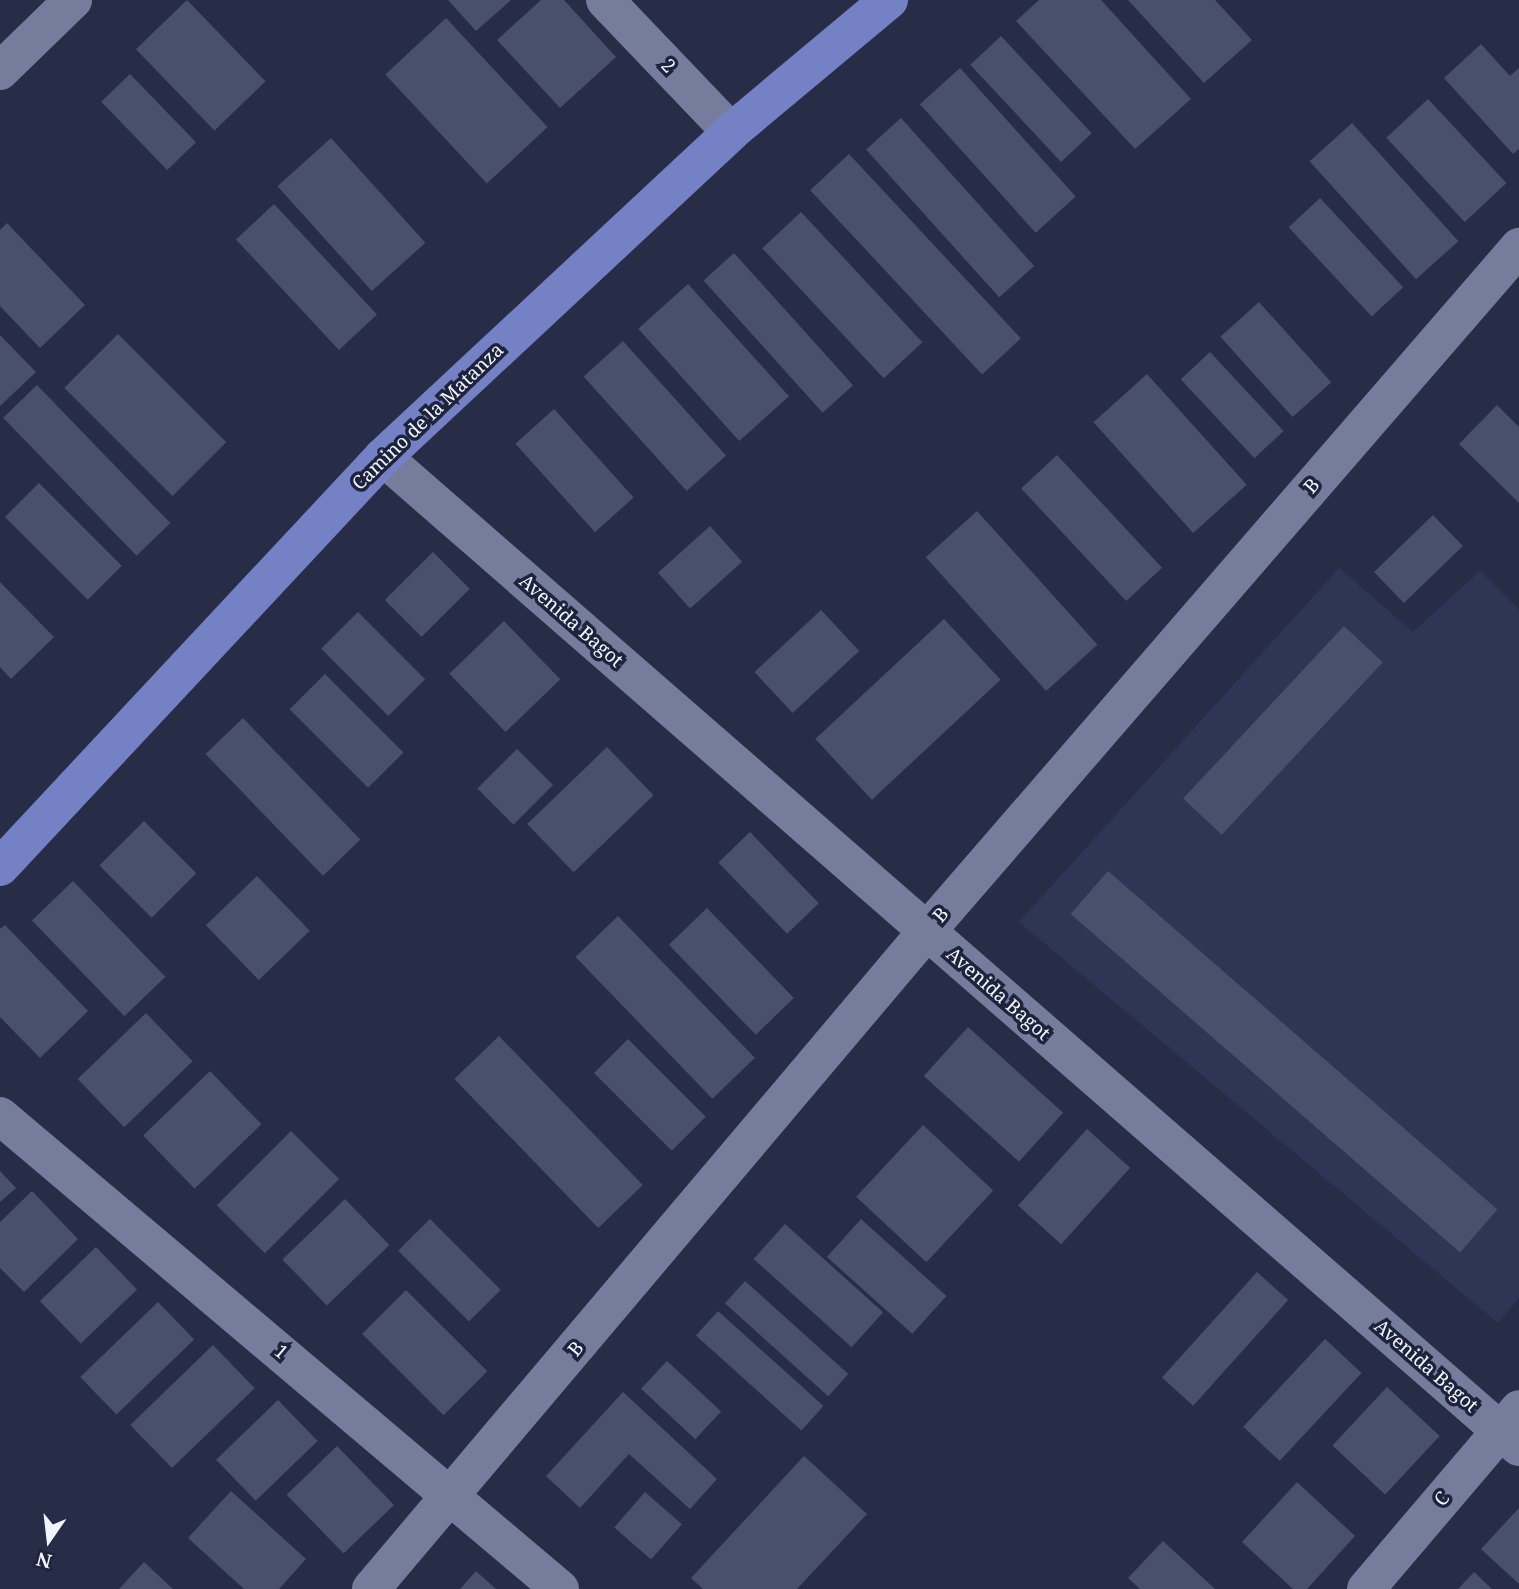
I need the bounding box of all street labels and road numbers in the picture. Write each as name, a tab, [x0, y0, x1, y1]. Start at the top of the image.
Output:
street label: 2	[656, 54, 680, 78]
street label: Camino de la Matanza	[348, 339, 508, 495]
street label: B	[1299, 474, 1325, 498]
street label: Avenida Bagot	[514, 570, 628, 672]
street label: B	[928, 903, 954, 927]
street label: Avenida Bagot	[941, 943, 1055, 1045]
street label: Avenida Bagot	[1369, 1315, 1483, 1417]
street label: B	[563, 1337, 589, 1361]
street label: 1	[270, 1340, 292, 1364]
street label: C	[1430, 1487, 1454, 1511]

